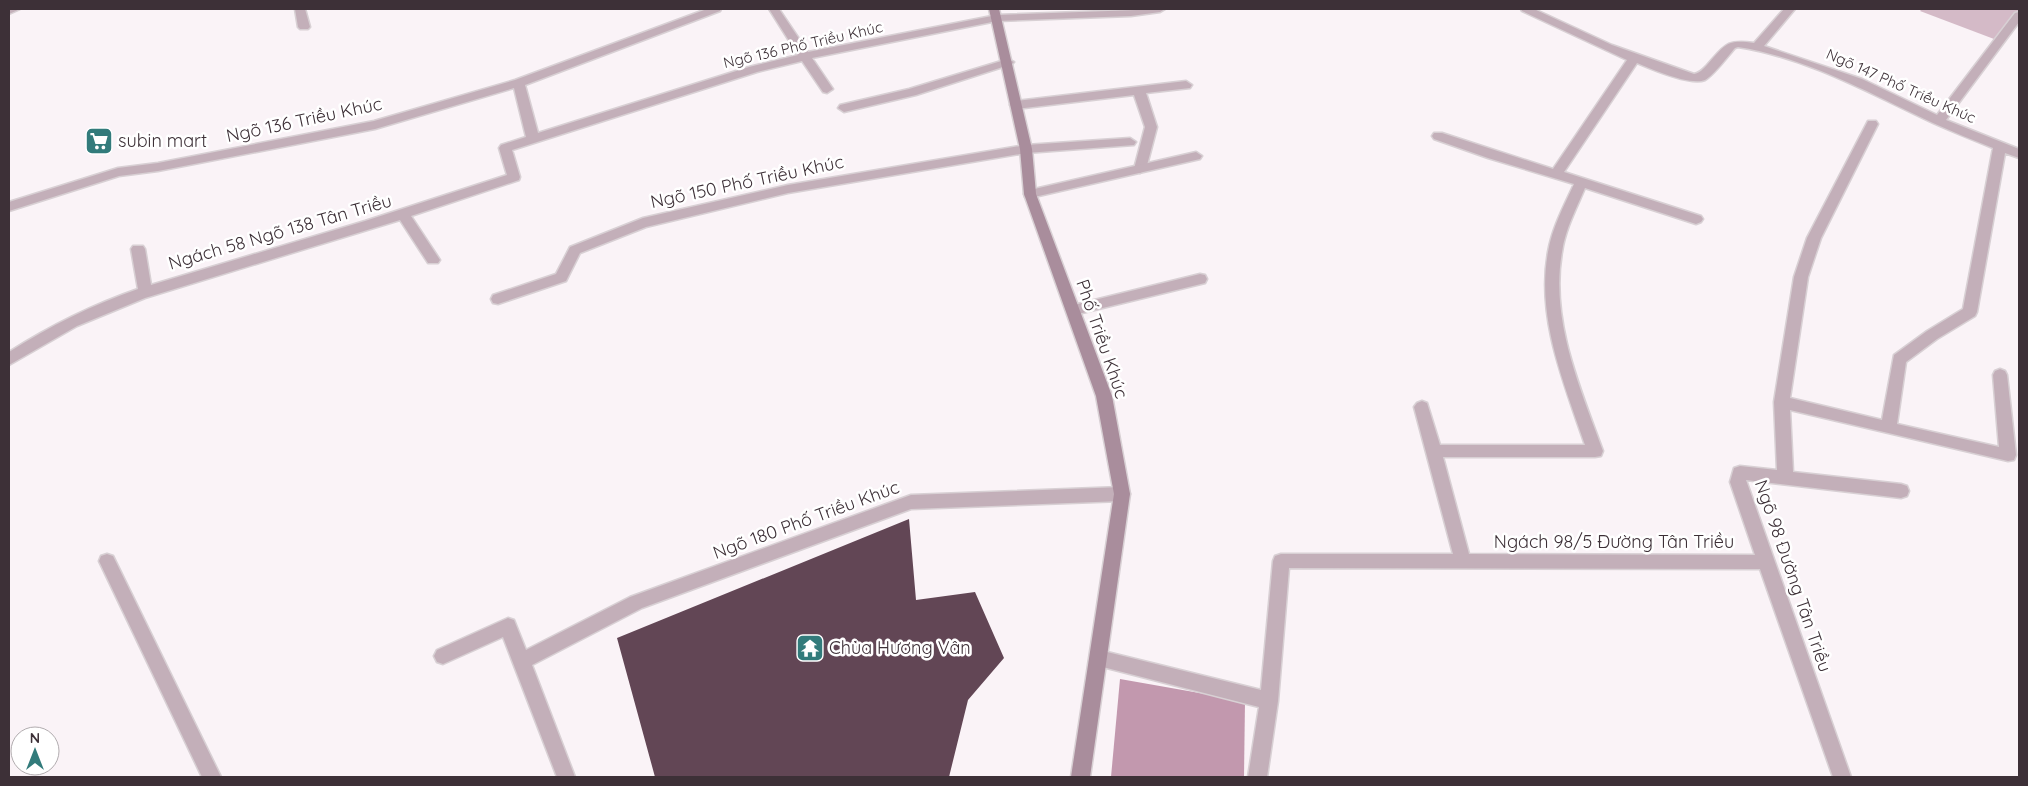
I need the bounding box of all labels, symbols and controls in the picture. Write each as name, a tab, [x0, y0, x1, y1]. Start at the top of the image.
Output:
street label: Ngõ 136 Phố Triều Khúc	[721, 17, 885, 72]
street label: Ngõ 147 Phố Triều Khúc	[1823, 44, 1979, 127]
street label: Ngõ 136 Triều Khúc	[224, 92, 384, 147]
supermarket icon: subin mart	[84, 126, 114, 156]
place label: subin mart	[118, 129, 207, 152]
street label: Ngõ 150 Phố Triều Khúc	[648, 150, 846, 213]
street label: Ngách 58 Ngõ 138 Tân Triều	[166, 189, 394, 274]
street label: Phố Triều Khúc	[1071, 276, 1134, 401]
street label: Ngõ 180 Phố Triều Khúc	[709, 475, 902, 564]
street label: Ngõ 98 Đường Tân Triều	[1750, 477, 1837, 675]
street label: Ngách 98/5 Đường Tân Triều	[1494, 530, 1734, 553]
temple icon: Chùa Hương Vân	[795, 633, 825, 663]
place label: Chùa Hương Vân	[829, 636, 971, 659]
north arrow	[10, 726, 60, 776]
text: N	[30, 729, 40, 747]

